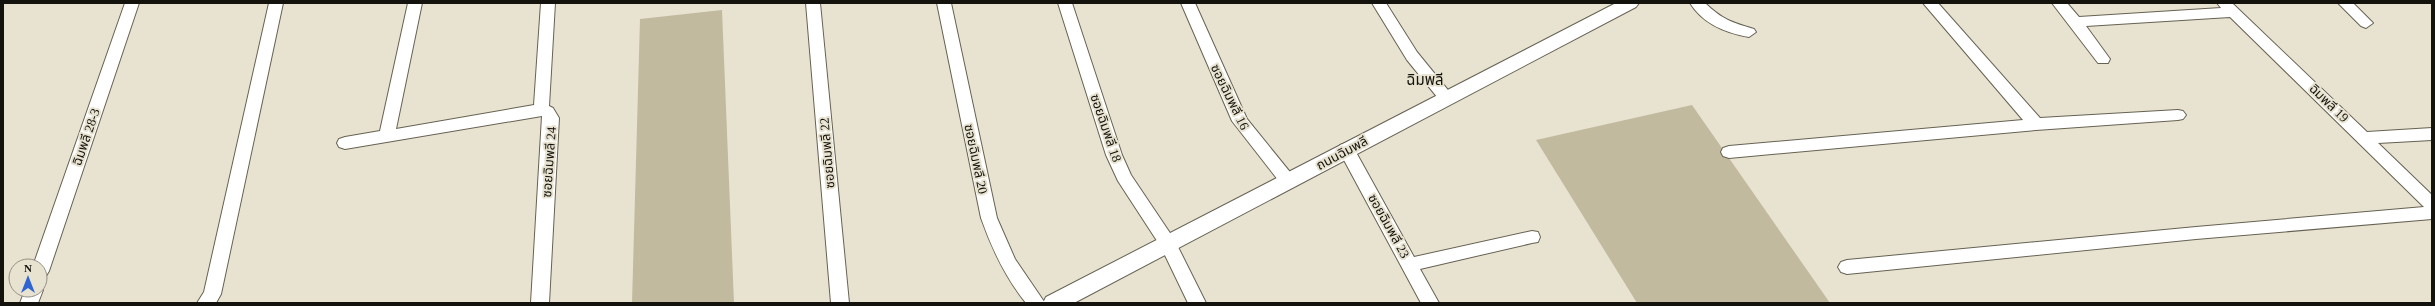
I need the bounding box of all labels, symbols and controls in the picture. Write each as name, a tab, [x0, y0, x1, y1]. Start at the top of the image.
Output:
street label: ซอยฉิมพลี 16	[1208, 62, 1253, 133]
district label: ฉิมพลี	[1406, 72, 1444, 88]
street label: ฉิมพลี 19	[2306, 81, 2352, 125]
street label: ซอยฉิมพลี 18	[1087, 92, 1125, 164]
street label: ฉิมพลี 28-3	[69, 106, 103, 168]
street label: ซอยฉิมพลี 22	[816, 117, 838, 189]
street label: ซอยฉิมพลี 20	[961, 123, 991, 195]
street label: ซอยฉิมพลี 24	[539, 126, 559, 198]
street label: ถนนฉิมพลี	[1314, 133, 1370, 173]
street label: ซอยฉิมพลี 23	[1365, 191, 1413, 261]
north arrow	[8, 258, 48, 298]
text: N	[24, 262, 32, 274]

